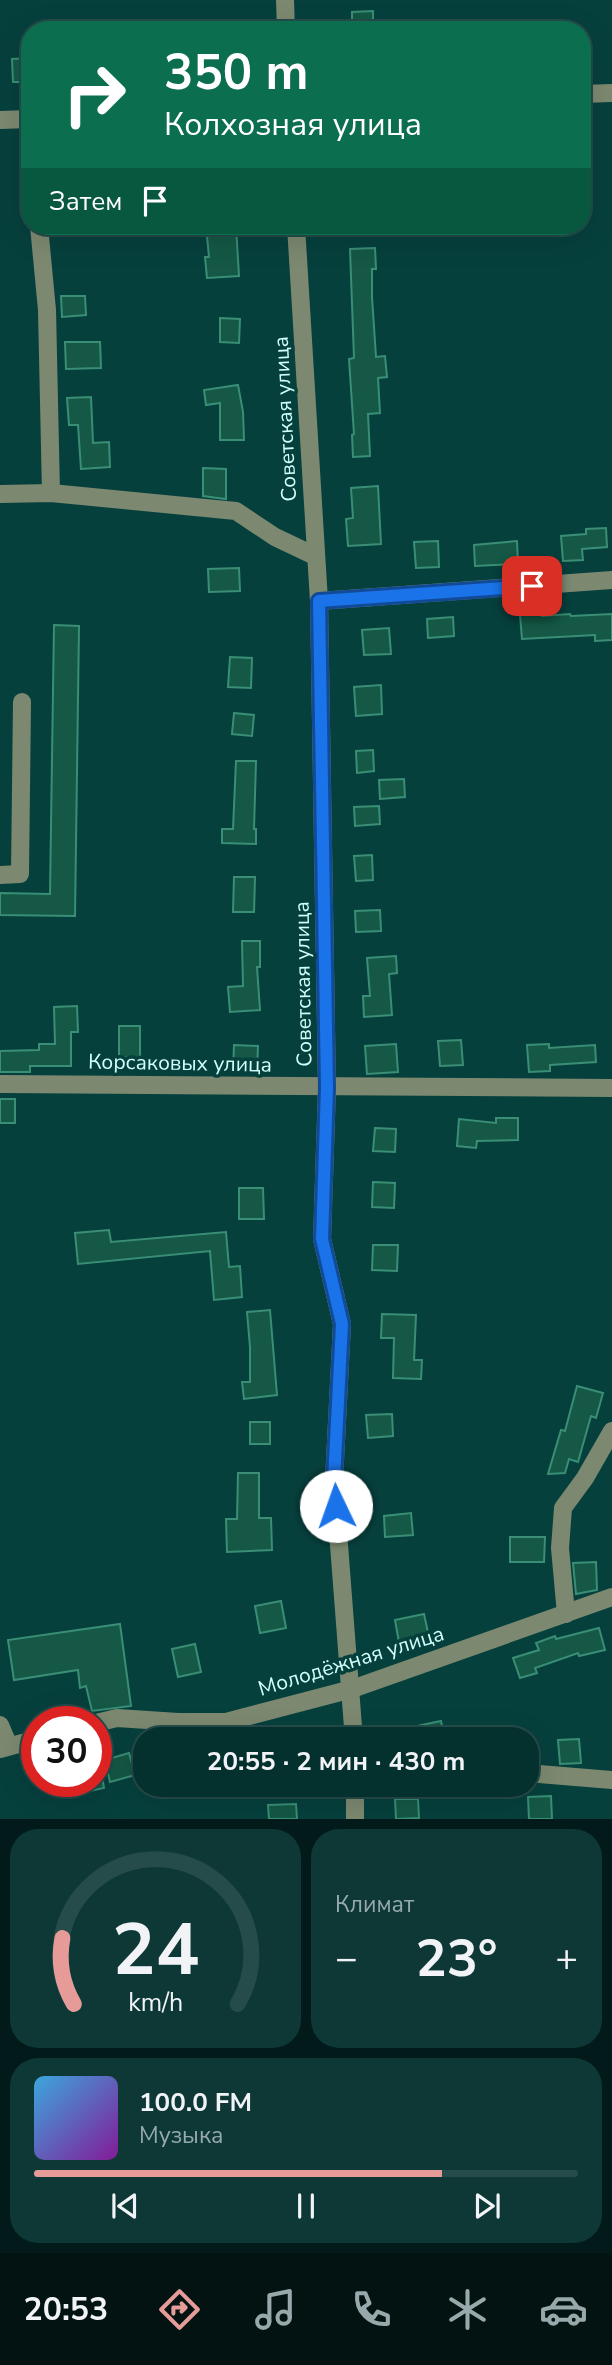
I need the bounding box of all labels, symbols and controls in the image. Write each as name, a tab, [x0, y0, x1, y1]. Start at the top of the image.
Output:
text: 350 m	[164, 39, 308, 106]
icon: right	[49, 49, 140, 140]
text: Колхозная улица	[164, 103, 422, 146]
icon: arrive	[136, 182, 174, 220]
text: Затем	[49, 184, 122, 219]
street label: Советская улица	[267, 336, 303, 502]
pin	[502, 556, 562, 616]
icon: arrive	[513, 567, 551, 605]
street label: Советская улица	[288, 901, 318, 1067]
street label: Корсаковых улица	[88, 1047, 272, 1079]
position arrow	[299, 1469, 373, 1543]
street label: Молодёжная улица	[255, 1619, 447, 1703]
speed limit sign: 30	[21, 1706, 112, 1797]
text: 20:55 · 2 мин · 430 m	[207, 1744, 465, 1779]
text: Климат	[335, 1889, 414, 1920]
text: 24	[112, 1901, 199, 2001]
text: 23°	[415, 1923, 498, 1994]
text: −	[335, 1933, 358, 1984]
text: +	[555, 1933, 578, 1984]
text: km/h	[128, 1986, 183, 2020]
text: 100.0 FM	[139, 2085, 252, 2120]
text: Музыка	[139, 2120, 223, 2151]
icon: previous	[106, 2187, 144, 2225]
icon: pause	[287, 2187, 325, 2225]
icon: next	[468, 2187, 506, 2225]
icon: directions	[155, 2285, 204, 2334]
icon: music	[251, 2285, 300, 2334]
icon: phone	[347, 2285, 396, 2334]
icon: climate	[443, 2285, 492, 2334]
icon: car	[539, 2285, 588, 2334]
text: 20:53	[24, 2288, 108, 2331]

